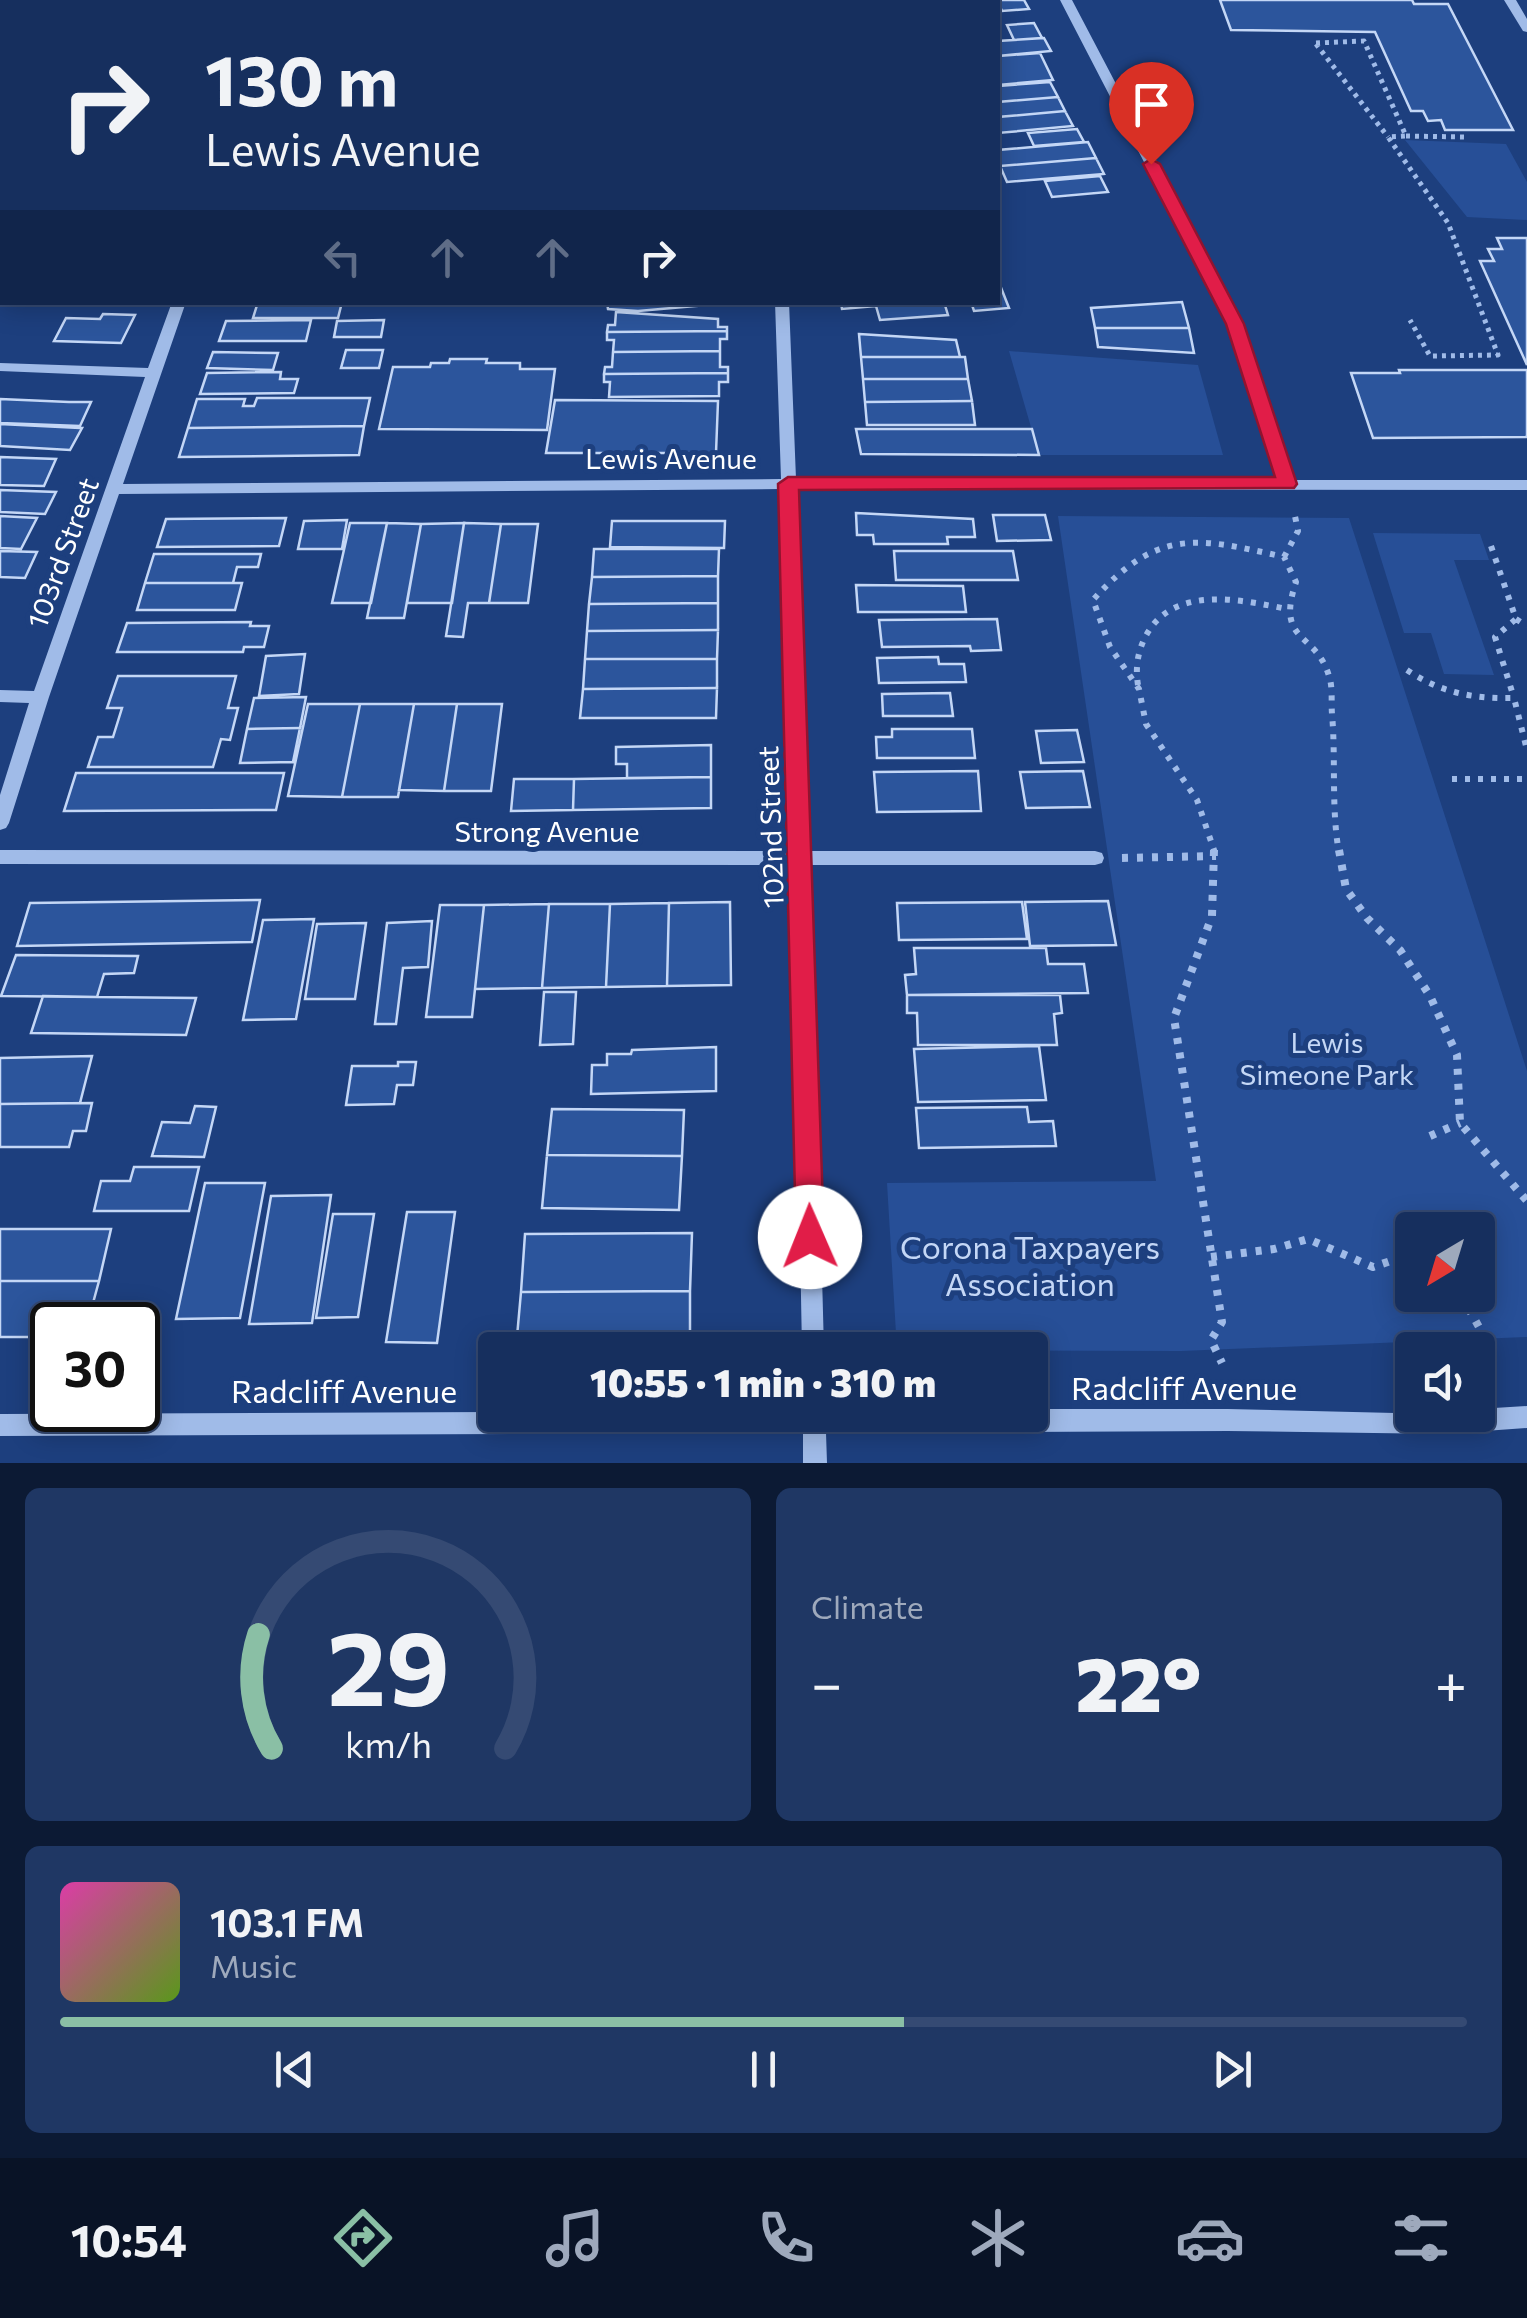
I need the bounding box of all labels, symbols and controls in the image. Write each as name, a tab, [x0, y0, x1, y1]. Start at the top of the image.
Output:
text: 130 m	[205, 35, 398, 120]
icon: right	[40, 40, 170, 170]
pin	[1109, 62, 1194, 165]
icon: arrive	[1124, 77, 1179, 132]
text: Lewis Avenue	[205, 120, 481, 175]
icon: left	[315, 230, 370, 285]
icon: ahead	[420, 230, 475, 285]
icon: ahead	[525, 230, 580, 285]
icon: right	[630, 230, 685, 285]
street label: Lewis Avenue	[585, 441, 757, 475]
street label: 103rd Street	[19, 473, 105, 632]
street label: 102nd Street	[750, 745, 790, 909]
street label: Strong Avenue	[455, 814, 639, 848]
park label: Lewis Simeone Park	[1240, 1025, 1414, 1091]
position arrow	[758, 1185, 862, 1289]
north arrow	[1395, 1212, 1495, 1312]
map controls	[1395, 1212, 1495, 1432]
park label: Corona Taxpayers Association	[900, 1226, 1160, 1303]
speed limit sign: 30	[30, 1302, 160, 1432]
button: sound	[1395, 1332, 1495, 1432]
text: 10:55 · 1 min · 310 m	[590, 1358, 936, 1405]
street label: Radcliff Avenue	[1071, 1367, 1297, 1407]
street label: Radcliff Avenue	[231, 1370, 457, 1410]
text: Climate	[811, 1586, 924, 1626]
text: 29	[327, 1600, 449, 1727]
text: 22°	[1075, 1636, 1202, 1727]
text: −	[811, 1648, 842, 1715]
text: +	[1435, 1648, 1467, 1715]
text: km/h	[345, 1722, 431, 1765]
text: 103.1 FM	[210, 1898, 364, 1945]
text: Music	[210, 1945, 297, 1985]
icon: previous	[267, 2042, 322, 2097]
icon: pause	[736, 2042, 791, 2097]
icon: next	[1205, 2042, 1260, 2097]
icon: directions	[328, 2203, 398, 2273]
icon: music	[540, 2203, 610, 2273]
icon: phone	[751, 2203, 821, 2273]
icon: climate	[963, 2203, 1033, 2273]
icon: car	[1175, 2203, 1245, 2273]
icon: filters	[1386, 2203, 1456, 2273]
text: 10:54	[71, 2211, 187, 2266]

